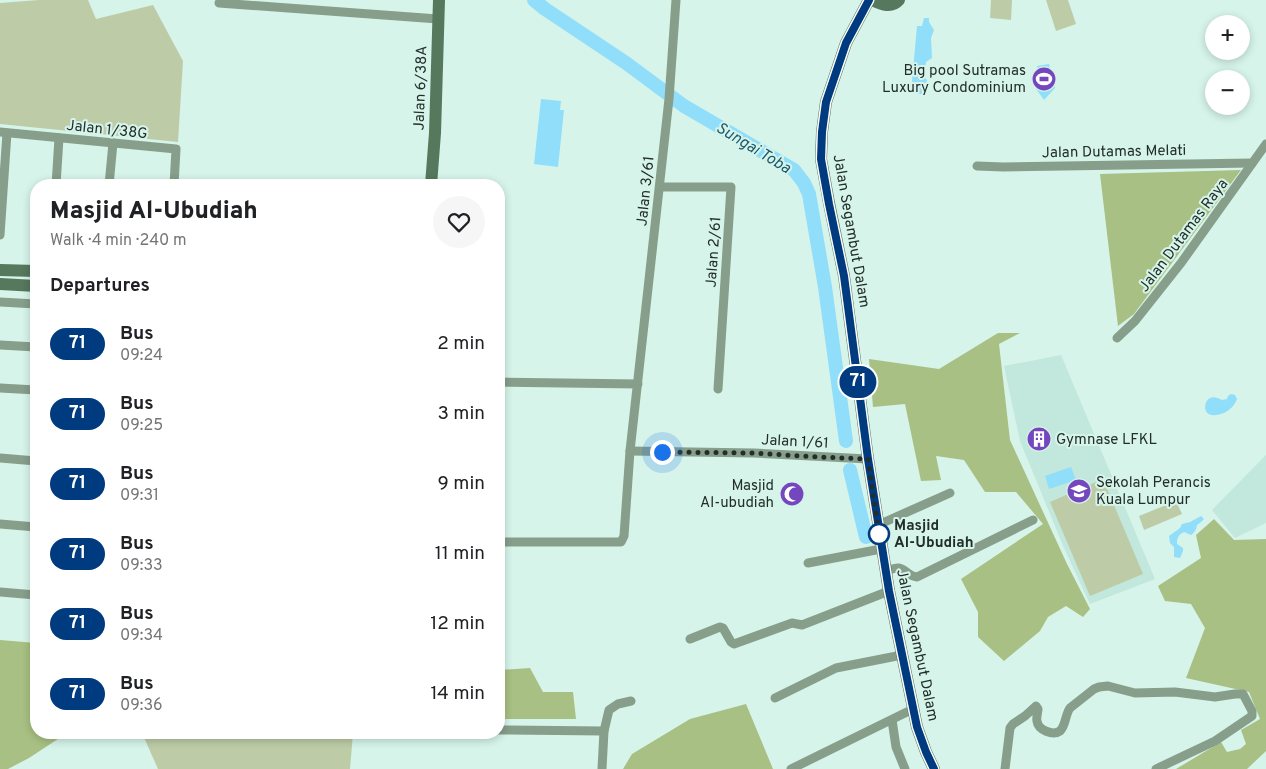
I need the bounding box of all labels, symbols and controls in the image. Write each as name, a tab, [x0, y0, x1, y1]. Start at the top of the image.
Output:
map controls	[1205, 15, 1250, 115]
button: +	[1205, 15, 1250, 60]
street label: Jalan 6/38A	[411, 45, 432, 131]
place label: Big pool Sutramas Luxury Condominium	[882, 62, 1026, 98]
sports icon: Big pool Sutramas Luxury Condominium	[1031, 66, 1057, 92]
button: −	[1205, 70, 1250, 115]
street label: Jalan 1/38G	[65, 117, 148, 144]
water label: Sungai Toba	[712, 119, 795, 179]
street label: Jalan Dutamas Melati	[1042, 142, 1186, 163]
street label: Jalan Segambut Dalam	[828, 153, 873, 309]
street label: Jalan 3/61	[633, 155, 660, 227]
street label: Jalan Dutamas Raya	[1135, 176, 1233, 296]
button: heart	[433, 196, 485, 248]
text: Masjid Al-Ubudiah	[50, 197, 258, 227]
street label: Jalan 2/61	[703, 216, 726, 288]
text: Walk · 4 min · 240 m	[50, 231, 187, 251]
text: Departures	[50, 274, 150, 298]
text: Bus	[120, 322, 154, 346]
text: 71	[69, 332, 86, 355]
text: 2 min	[437, 332, 485, 356]
text: 09:24	[120, 346, 163, 366]
line badge: 71	[836, 366, 880, 398]
text: 71	[849, 370, 867, 393]
text: Bus	[120, 392, 154, 416]
text: 71	[69, 402, 86, 425]
text: 3 min	[437, 402, 485, 426]
text: 09:25	[120, 416, 163, 436]
building icon: Gymnase LFKL	[1026, 426, 1052, 452]
street label: Jalan 1/61	[761, 431, 829, 454]
place label: Gymnase LFKL	[1056, 431, 1157, 450]
your location	[650, 440, 675, 465]
text: Bus	[120, 462, 154, 486]
text: 71	[69, 472, 86, 495]
text: 9 min	[438, 472, 485, 496]
place label: Sekolah Perancis Kuala Lumpur	[1096, 474, 1211, 510]
place label: Masjid Al-ubudiah	[700, 477, 774, 513]
school or university icon: Sekolah Perancis Kuala Lumpur	[1066, 478, 1092, 504]
mosque icon: Masjid Al-ubudiah	[779, 481, 805, 507]
text: 09:31	[120, 486, 159, 506]
place label: Masjid Al-Ubudiah	[894, 517, 974, 553]
marker: Masjid Al-Ubudiah	[868, 523, 890, 545]
text: Bus	[120, 532, 154, 556]
text: 71	[69, 542, 86, 565]
text: 11 min	[435, 542, 485, 566]
text: 09:33	[120, 556, 163, 576]
street label: Jalan Segambut Dalam	[891, 567, 942, 723]
text: Bus	[120, 602, 154, 626]
text: 71	[69, 612, 86, 635]
text: 12 min	[430, 612, 485, 636]
text: 09:34	[120, 626, 163, 646]
text: Bus	[120, 672, 154, 696]
text: 71	[69, 682, 86, 705]
text: 14 min	[430, 682, 485, 706]
text: 09:36	[120, 696, 163, 716]

